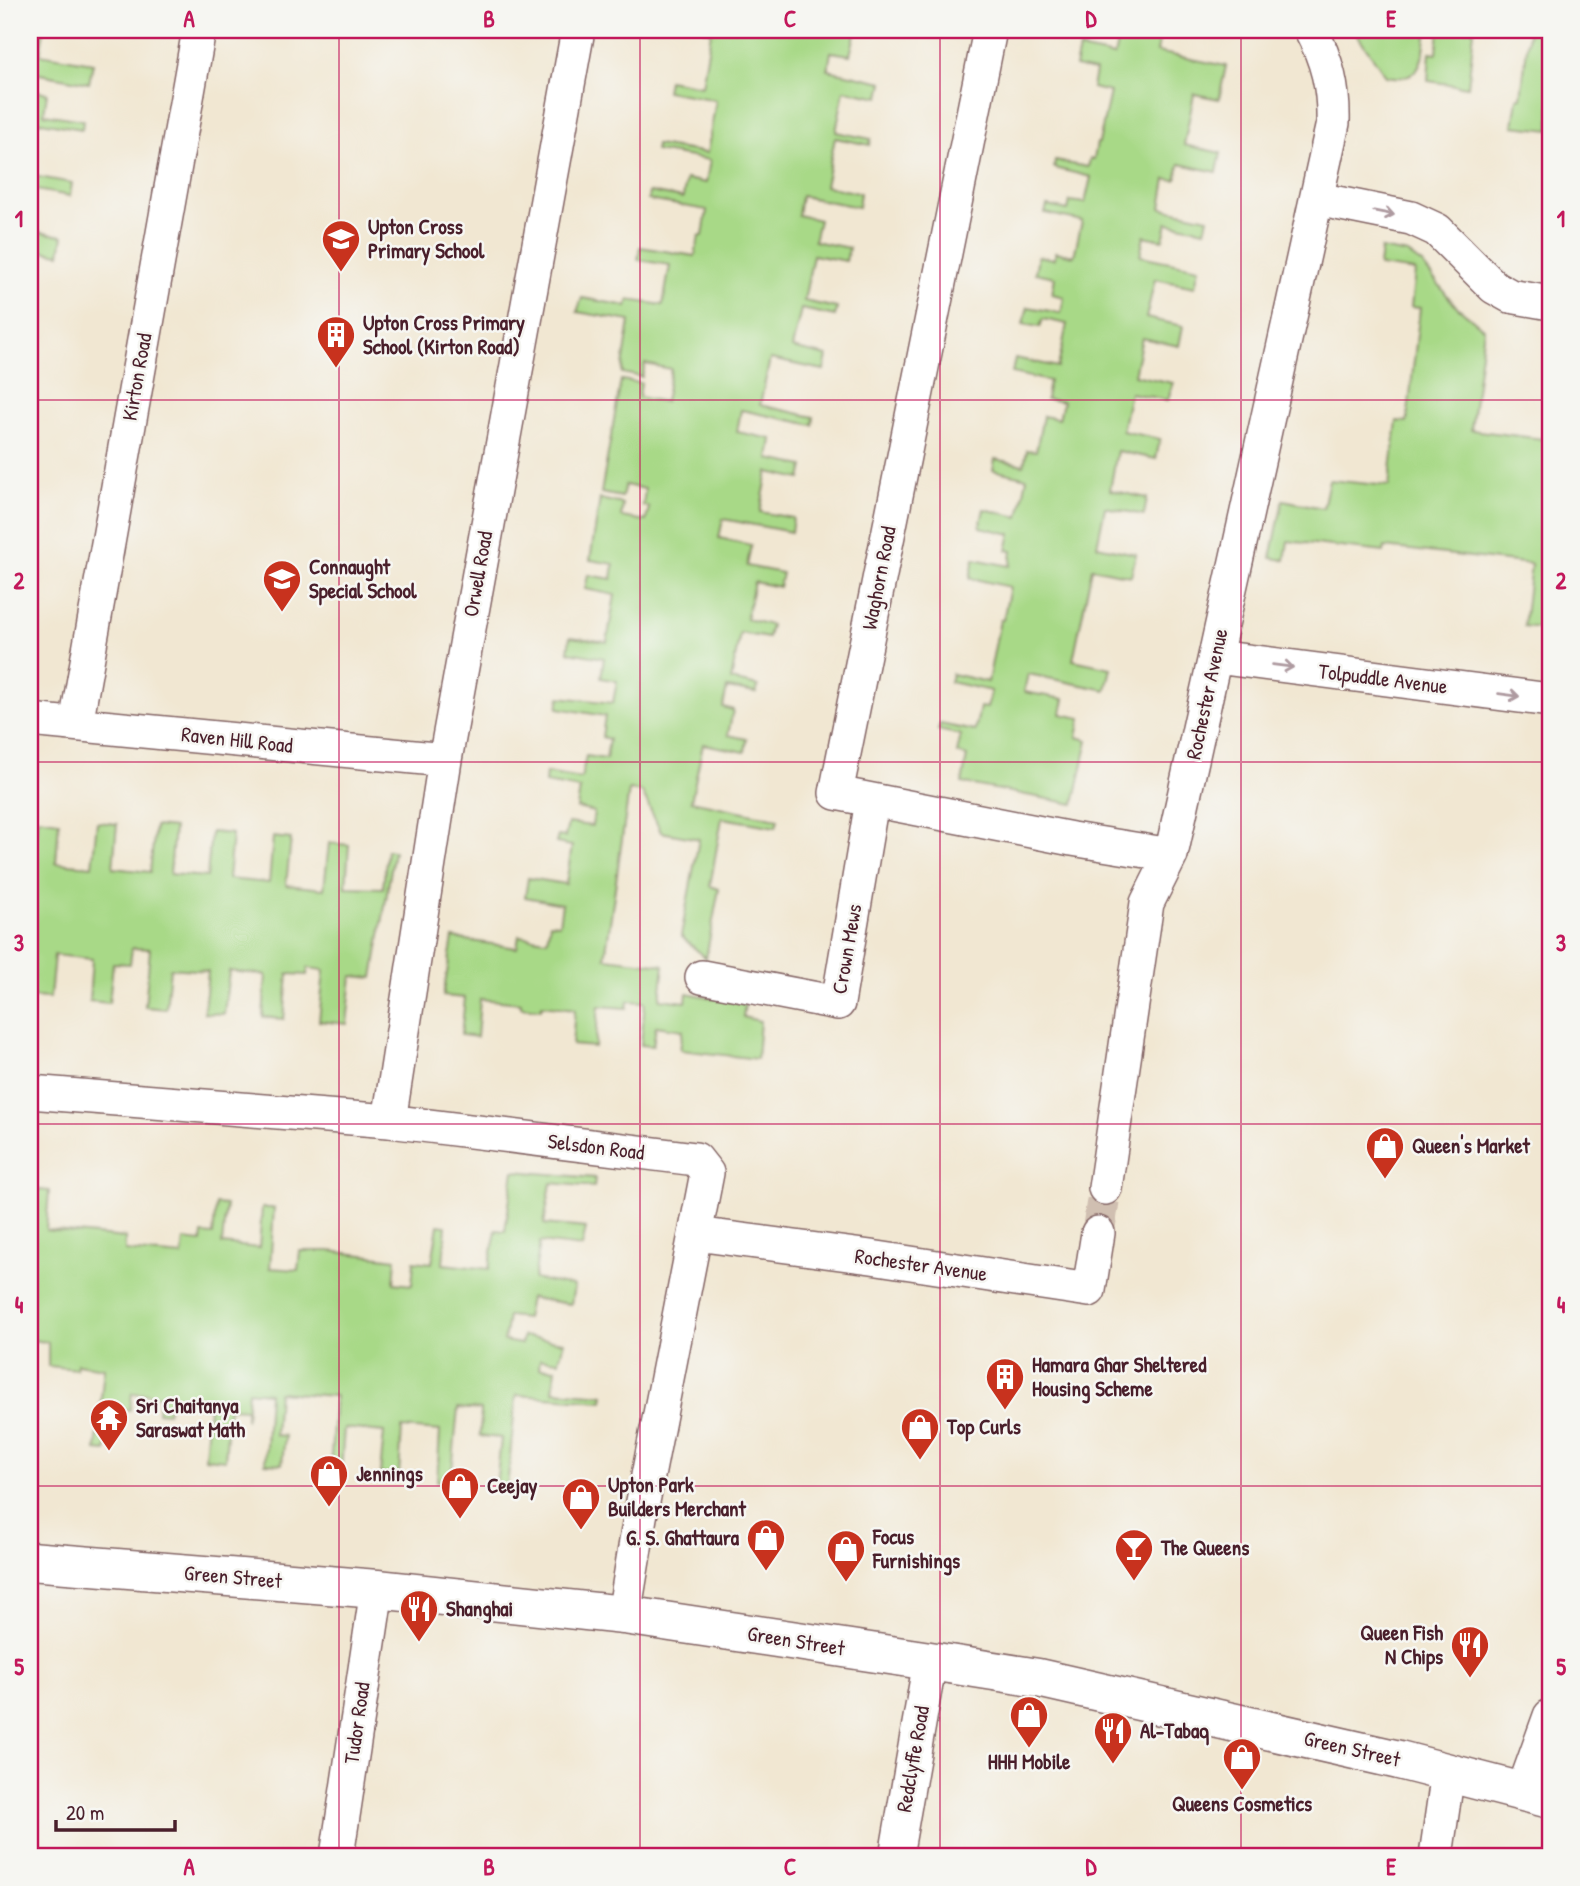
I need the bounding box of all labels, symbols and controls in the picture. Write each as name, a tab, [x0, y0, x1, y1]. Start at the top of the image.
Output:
text: A	[183, 3, 195, 34]
text: B	[483, 3, 495, 34]
text: C	[784, 3, 796, 34]
text: D	[1086, 3, 1098, 34]
text: E	[1386, 3, 1397, 34]
text: 1	[15, 203, 23, 234]
text: 1	[1557, 203, 1565, 234]
one-way arrow	[1372, 206, 1395, 220]
place label: Upton Cross Primary School	[368, 212, 485, 266]
school or university icon: Upton Cross Primary School	[320, 218, 362, 273]
place label: Upton Cross Primary School (Kirton Road)	[363, 308, 525, 361]
building icon: Upton Cross Primary School (Kirton Road)	[315, 314, 357, 369]
street label: Kirton Road	[115, 331, 158, 423]
street label: Waghorn Road	[854, 524, 903, 632]
street label: Orwell Road	[456, 529, 499, 619]
place label: Connaught Special School	[309, 552, 417, 606]
school or university icon: Connaught Special School	[261, 558, 303, 613]
text: 2	[14, 565, 25, 596]
text: 2	[1556, 565, 1567, 596]
street label: Rochester Avenue	[1178, 626, 1235, 762]
street label: Tolpuddle Avenue	[1317, 656, 1449, 701]
one-way arrow	[1272, 659, 1294, 672]
one-way arrow	[1497, 689, 1520, 702]
street label: Raven Hill Road	[180, 719, 294, 760]
street label: Crown Mews	[824, 902, 869, 996]
text: 3	[14, 927, 24, 958]
text: 3	[1556, 927, 1566, 958]
shop icon: Queen's Market	[1364, 1125, 1406, 1180]
street label: Selsdon Road	[546, 1126, 646, 1167]
place label: Queen's Market	[1412, 1131, 1531, 1160]
street label: Rochester Avenue	[853, 1241, 989, 1288]
text: 4	[15, 1289, 24, 1320]
text: 4	[1557, 1289, 1566, 1320]
place label: Hamara Ghar Sheltered Housing Scheme	[1032, 1350, 1207, 1404]
building icon: Hamara Ghar Sheltered Housing Scheme	[984, 1356, 1026, 1411]
place label: Sri Chaitanya Saraswat Math	[136, 1391, 245, 1444]
temple icon: Sri Chaitanya Saraswat Math	[88, 1397, 130, 1452]
shop icon: Top Curls	[899, 1406, 941, 1461]
place label: Top Curls	[946, 1412, 1021, 1442]
shop icon: Jennings	[308, 1453, 350, 1508]
place label: Jennings	[356, 1459, 423, 1489]
shop icon: Ceejay	[439, 1465, 481, 1520]
place label: Upton Park Builders Merchant	[608, 1470, 747, 1523]
place label: Ceejay	[487, 1471, 537, 1501]
shop icon: Upton Park Builders Merchant	[560, 1476, 602, 1531]
shop icon: G. S. Ghattaura	[745, 1517, 787, 1572]
place label: Focus Furnishings	[872, 1522, 960, 1576]
place label: G. S. Ghattaura	[626, 1523, 740, 1552]
bar icon: The Queens	[1113, 1527, 1155, 1582]
shop icon: Focus Furnishings	[825, 1528, 867, 1583]
place label: The Queens	[1160, 1533, 1249, 1562]
street label: Green Street	[183, 1558, 284, 1595]
restaurant icon: Shanghai	[398, 1588, 440, 1643]
place label: Shanghai	[446, 1594, 513, 1624]
place label: Queen Fish N Chips	[1360, 1618, 1443, 1672]
street label: Green Street	[745, 1619, 848, 1663]
restaurant icon: Queen Fish N Chips	[1449, 1624, 1491, 1679]
text: 5	[14, 1651, 24, 1682]
text: 5	[1556, 1651, 1566, 1682]
street label: Tudor Road	[336, 1680, 377, 1766]
shop icon: HHH Mobile	[1008, 1694, 1050, 1749]
street label: Redclyffe Road	[889, 1704, 936, 1814]
restaurant icon: Al-Tabaq	[1092, 1710, 1134, 1765]
place label: Al-Tabaq	[1140, 1716, 1209, 1746]
street label: Green Street	[1301, 1723, 1404, 1774]
shop icon: Queens Cosmetics	[1221, 1736, 1263, 1791]
place label: HHH Mobile	[988, 1747, 1071, 1776]
scale bar	[56, 1788, 175, 1832]
place label: Queens Cosmetics	[1172, 1789, 1312, 1818]
text: 20 m	[66, 1798, 104, 1827]
text: A	[183, 1851, 195, 1882]
text: B	[483, 1851, 495, 1882]
text: C	[784, 1851, 796, 1882]
text: D	[1086, 1851, 1098, 1882]
text: E	[1386, 1851, 1397, 1882]

